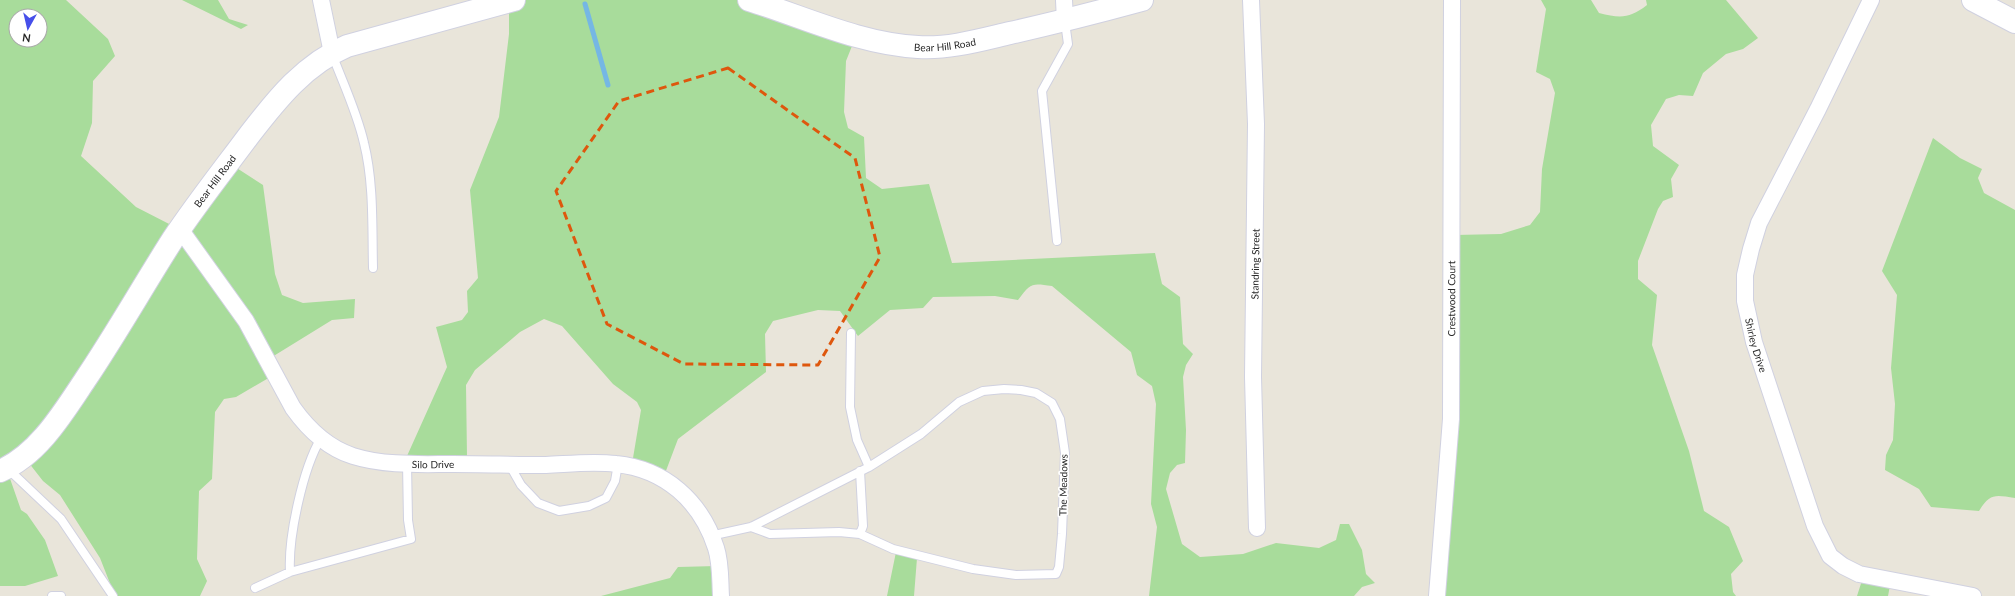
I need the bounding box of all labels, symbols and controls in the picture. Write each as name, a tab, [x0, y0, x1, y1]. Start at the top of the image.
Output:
north arrow	[8, 8, 48, 48]
text: N	[21, 31, 32, 45]
street label: Bear Hill Road	[914, 35, 977, 53]
street label: Bear Hill Road	[191, 153, 238, 209]
street label: Standring Street	[1248, 228, 1262, 299]
street label: Crestwood Court	[1445, 260, 1457, 336]
street label: Shirley Drive	[1743, 317, 1770, 374]
street label: The Meadows	[1056, 454, 1070, 516]
street label: Silo Drive	[412, 458, 454, 470]

